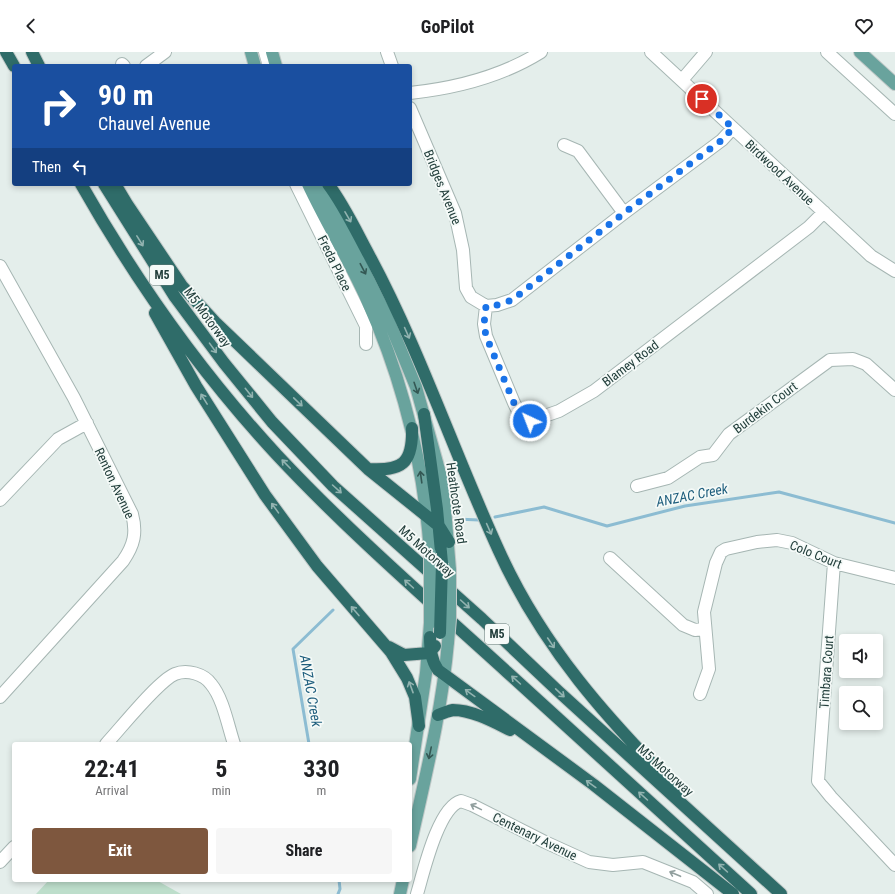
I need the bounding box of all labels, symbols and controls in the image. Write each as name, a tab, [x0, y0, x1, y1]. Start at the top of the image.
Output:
icon: back	[20, 15, 42, 37]
icon: heart	[853, 15, 875, 37]
text: GoPilot	[421, 16, 474, 37]
text: 90 m	[98, 79, 154, 112]
icon: right	[32, 80, 84, 132]
pin	[685, 82, 719, 116]
icon: arrive	[691, 88, 713, 110]
text: Chauvel Avenue	[98, 113, 210, 134]
street label: Birdwood Avenue	[742, 137, 817, 208]
street label: Bridges Avenue	[421, 148, 464, 227]
icon: left	[69, 156, 91, 178]
text: Then	[32, 158, 61, 176]
one-way arrow	[344, 211, 352, 223]
street label: Freda Place	[315, 233, 354, 294]
one-way arrow	[136, 235, 144, 246]
one-way arrow	[360, 263, 368, 275]
road number: M5	[150, 265, 174, 285]
street label: M5 Motorway	[181, 285, 235, 350]
one-way arrow	[404, 327, 411, 339]
street label: Blamey Road	[599, 337, 661, 389]
one-way arrow	[209, 343, 217, 354]
street label: Burdekin Court	[730, 378, 800, 436]
one-way arrow	[413, 381, 420, 394]
one-way arrow	[244, 388, 253, 399]
one-way arrow	[200, 393, 208, 405]
one-way arrow	[293, 398, 303, 407]
position arrow	[509, 400, 551, 442]
street label: Renton Avenue	[92, 445, 137, 521]
one-way arrow	[281, 459, 291, 469]
street label: Heathcote Road	[443, 461, 470, 545]
one-way arrow	[417, 471, 425, 484]
water label: ANZAC Creek	[654, 480, 730, 510]
one-way arrow	[331, 484, 341, 493]
one-way arrow	[271, 503, 279, 514]
street label: M5 Motorway	[396, 522, 458, 581]
one-way arrow	[486, 523, 493, 535]
street label: Colo Court	[788, 537, 844, 572]
one-way arrow	[404, 579, 414, 588]
one-way arrow	[460, 599, 470, 608]
one-way arrow	[350, 605, 359, 616]
road number: M5	[485, 624, 509, 644]
map controls	[839, 634, 883, 730]
button: sound	[839, 634, 883, 678]
street label: Timbara Court	[816, 635, 837, 709]
one-way arrow	[547, 638, 555, 649]
water label: ANZAC Creek	[297, 653, 325, 729]
one-way arrow	[511, 676, 521, 685]
one-way arrow	[407, 682, 415, 694]
button: search	[839, 686, 883, 730]
one-way arrow	[554, 688, 565, 697]
one-way arrow	[465, 689, 476, 697]
street label: M5 Motorway	[635, 741, 697, 800]
one-way arrow	[426, 746, 434, 759]
text: 22:41	[84, 755, 139, 783]
text: 5	[215, 755, 227, 783]
text: 330	[303, 755, 340, 783]
one-way arrow	[586, 780, 597, 788]
text: Arrival	[95, 783, 128, 798]
text: min	[212, 783, 231, 798]
text: m	[317, 783, 326, 798]
one-way arrow	[639, 792, 649, 801]
one-way arrow	[470, 803, 482, 810]
street label: Centenary Avenue	[490, 810, 579, 863]
button: Exit	[32, 828, 208, 874]
button: Share	[216, 828, 392, 874]
one-way arrow	[718, 864, 728, 873]
one-way arrow	[669, 869, 681, 877]

